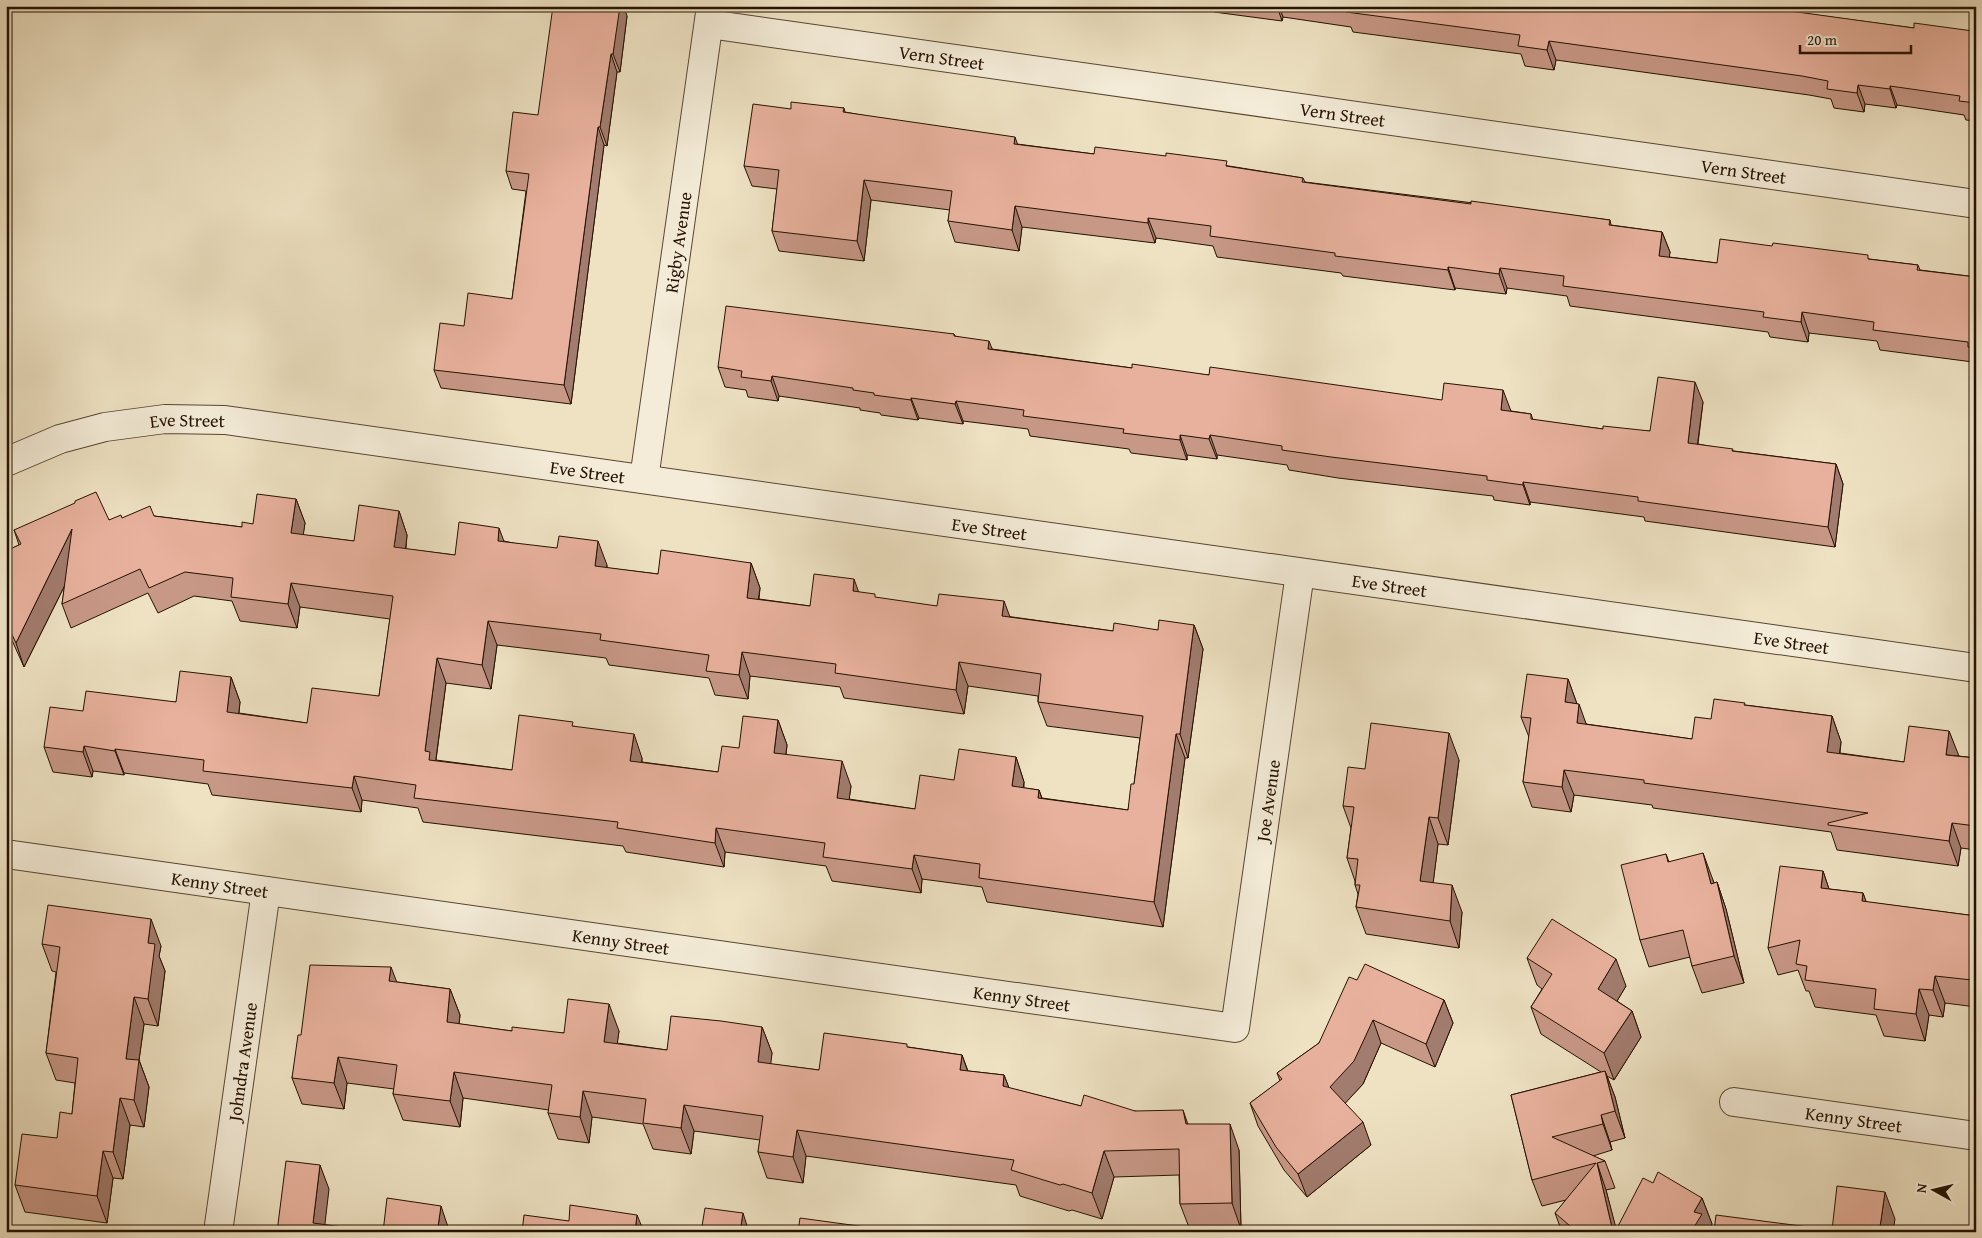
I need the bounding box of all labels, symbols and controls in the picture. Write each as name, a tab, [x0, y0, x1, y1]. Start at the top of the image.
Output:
scale bar	[1800, 22, 1911, 54]
text: 20 m	[1807, 29, 1838, 50]
street label: Vern Street	[897, 38, 987, 77]
street label: Vern Street	[1298, 95, 1388, 134]
street label: Vern Street	[1699, 152, 1789, 191]
street label: Rigby Avenue	[657, 190, 698, 295]
street label: Eve Street	[148, 405, 226, 434]
street label: Eve Street	[548, 453, 628, 490]
street label: Eve Street	[950, 510, 1030, 547]
street label: Eve Street	[1350, 566, 1430, 604]
street label: Eve Street	[1752, 623, 1832, 661]
street label: Joe Avenue	[1248, 758, 1287, 845]
street label: Kenny Street	[170, 864, 271, 905]
street label: Kenny Street	[571, 921, 672, 961]
street label: Kenny Street	[972, 978, 1073, 1018]
street label: Johndra Avenue	[220, 1000, 264, 1125]
street label: Kenny Street	[1803, 1099, 1905, 1139]
north arrow	[1910, 1166, 1960, 1216]
text: N	[1911, 1182, 1932, 1194]

